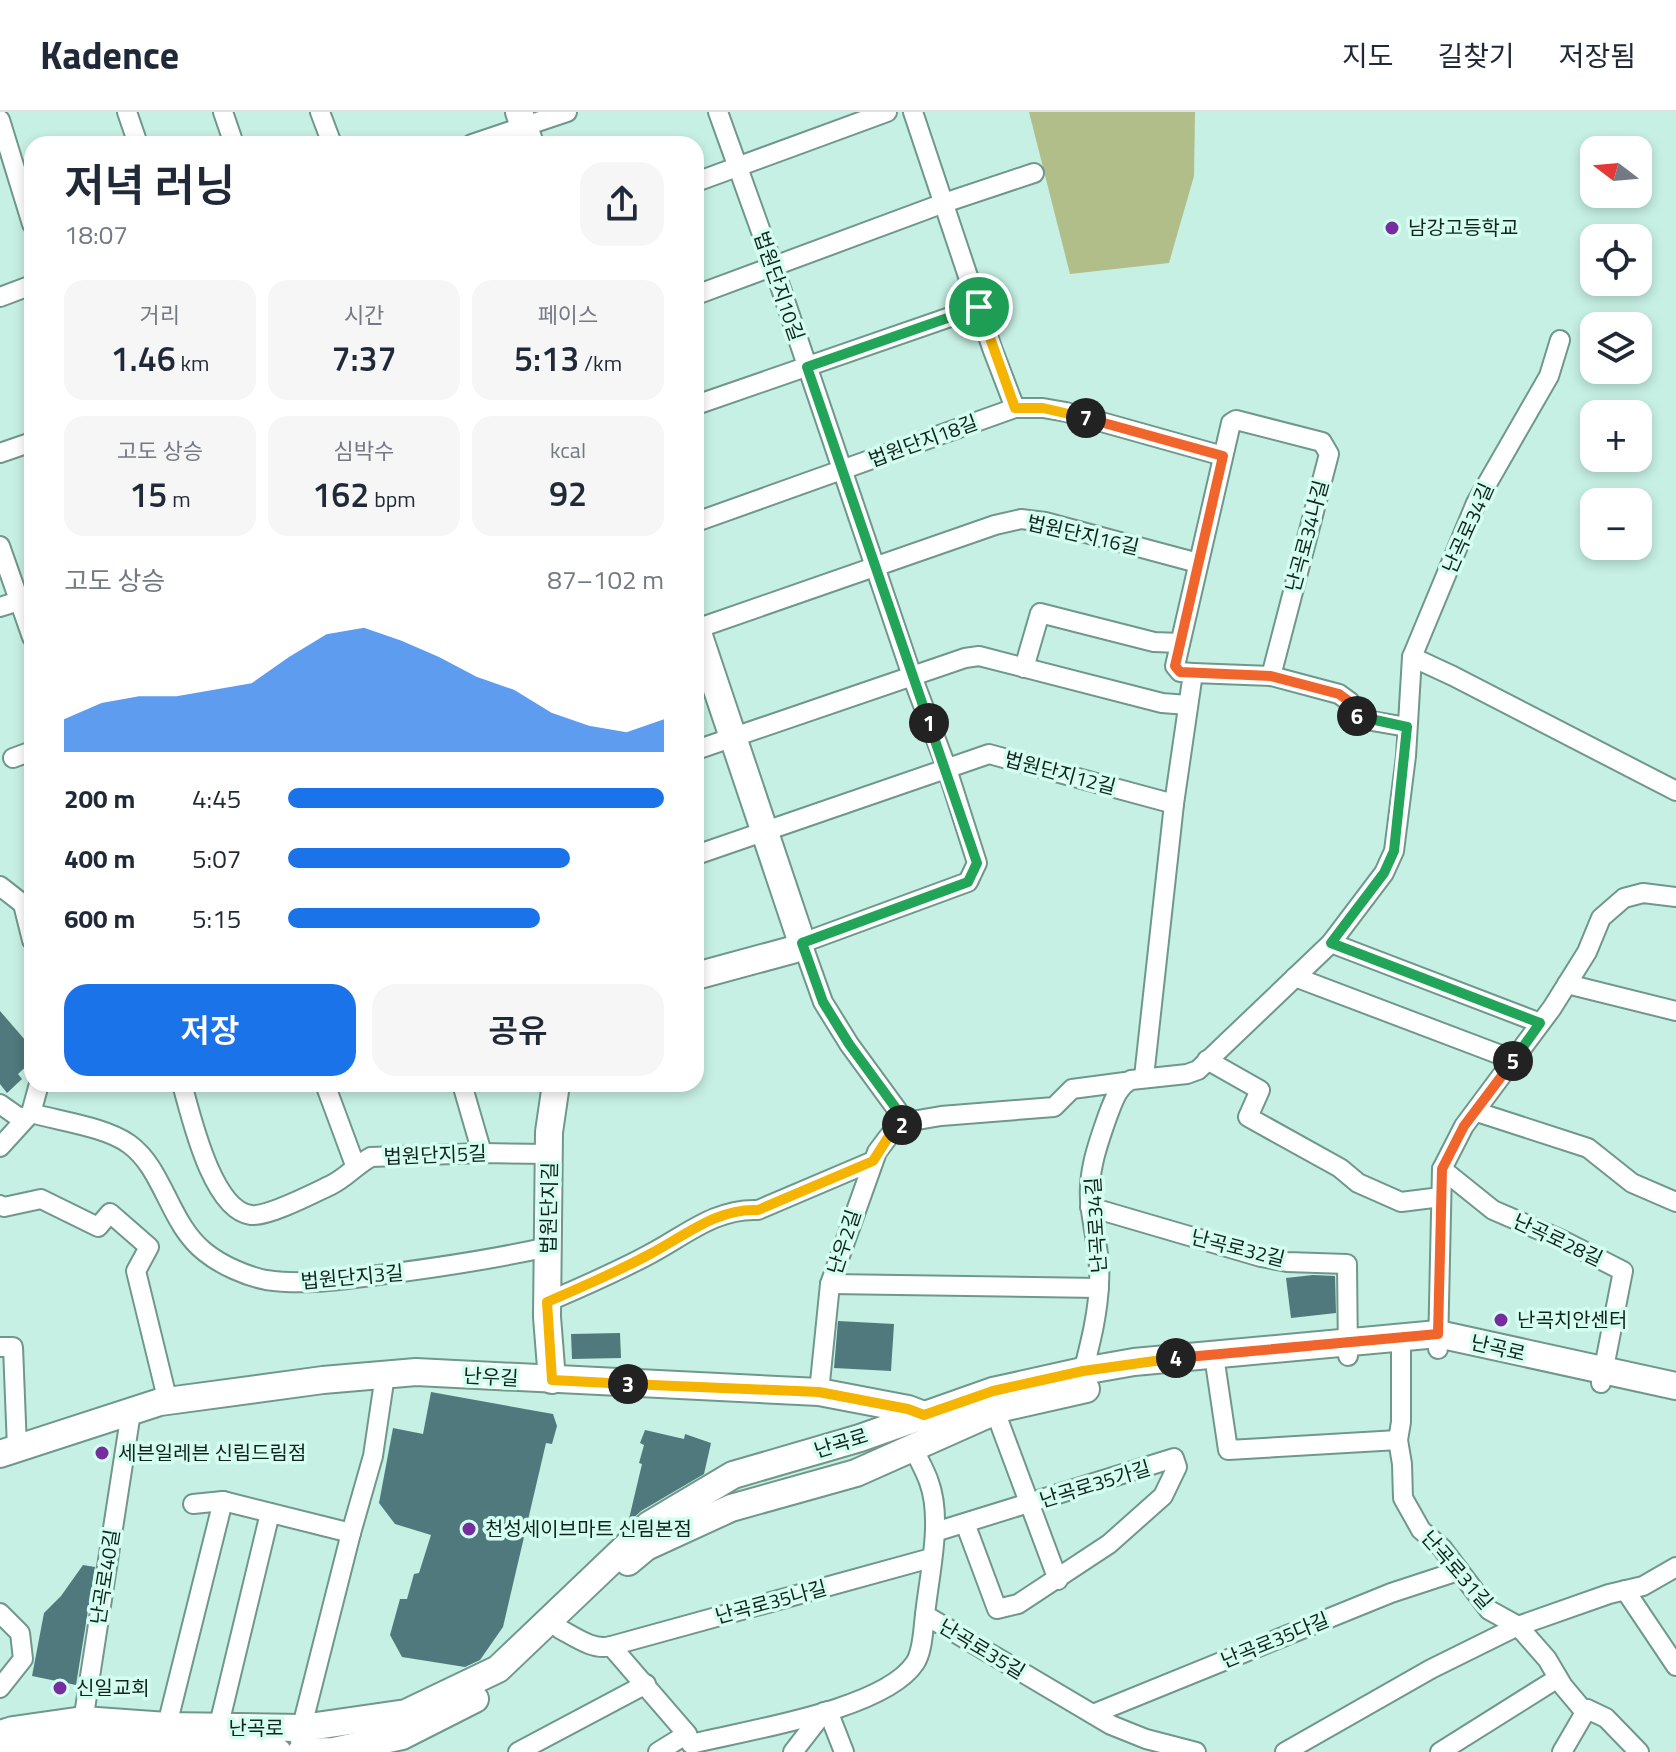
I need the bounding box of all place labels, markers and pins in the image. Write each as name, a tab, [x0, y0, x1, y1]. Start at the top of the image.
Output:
place label: 남강고등학교	[1408, 212, 1518, 243]
marker: 남강고등학교	[1383, 219, 1401, 237]
pin	[945, 273, 1013, 341]
pin: 7	[1066, 398, 1106, 438]
pin: 6	[1337, 696, 1377, 736]
pin: 1	[909, 703, 949, 743]
pin: 5	[1493, 1041, 1533, 1081]
pin: 2	[882, 1105, 922, 1145]
place label: 난곡치안센터	[1517, 1304, 1627, 1335]
marker: 난곡치안센터	[1492, 1311, 1510, 1329]
pin: 4	[1156, 1338, 1196, 1378]
pin: 3	[608, 1364, 648, 1404]
place label: 세븐일레븐 신림드림점	[118, 1437, 306, 1468]
marker: 세븐일레븐 신림드림점	[93, 1444, 111, 1462]
place label: 천성세이브마트 신림본점	[485, 1513, 692, 1544]
marker: 천성세이브마트 신림본점	[460, 1520, 478, 1538]
place label: 신일교회	[76, 1672, 150, 1703]
marker: 신일교회	[51, 1679, 69, 1697]

